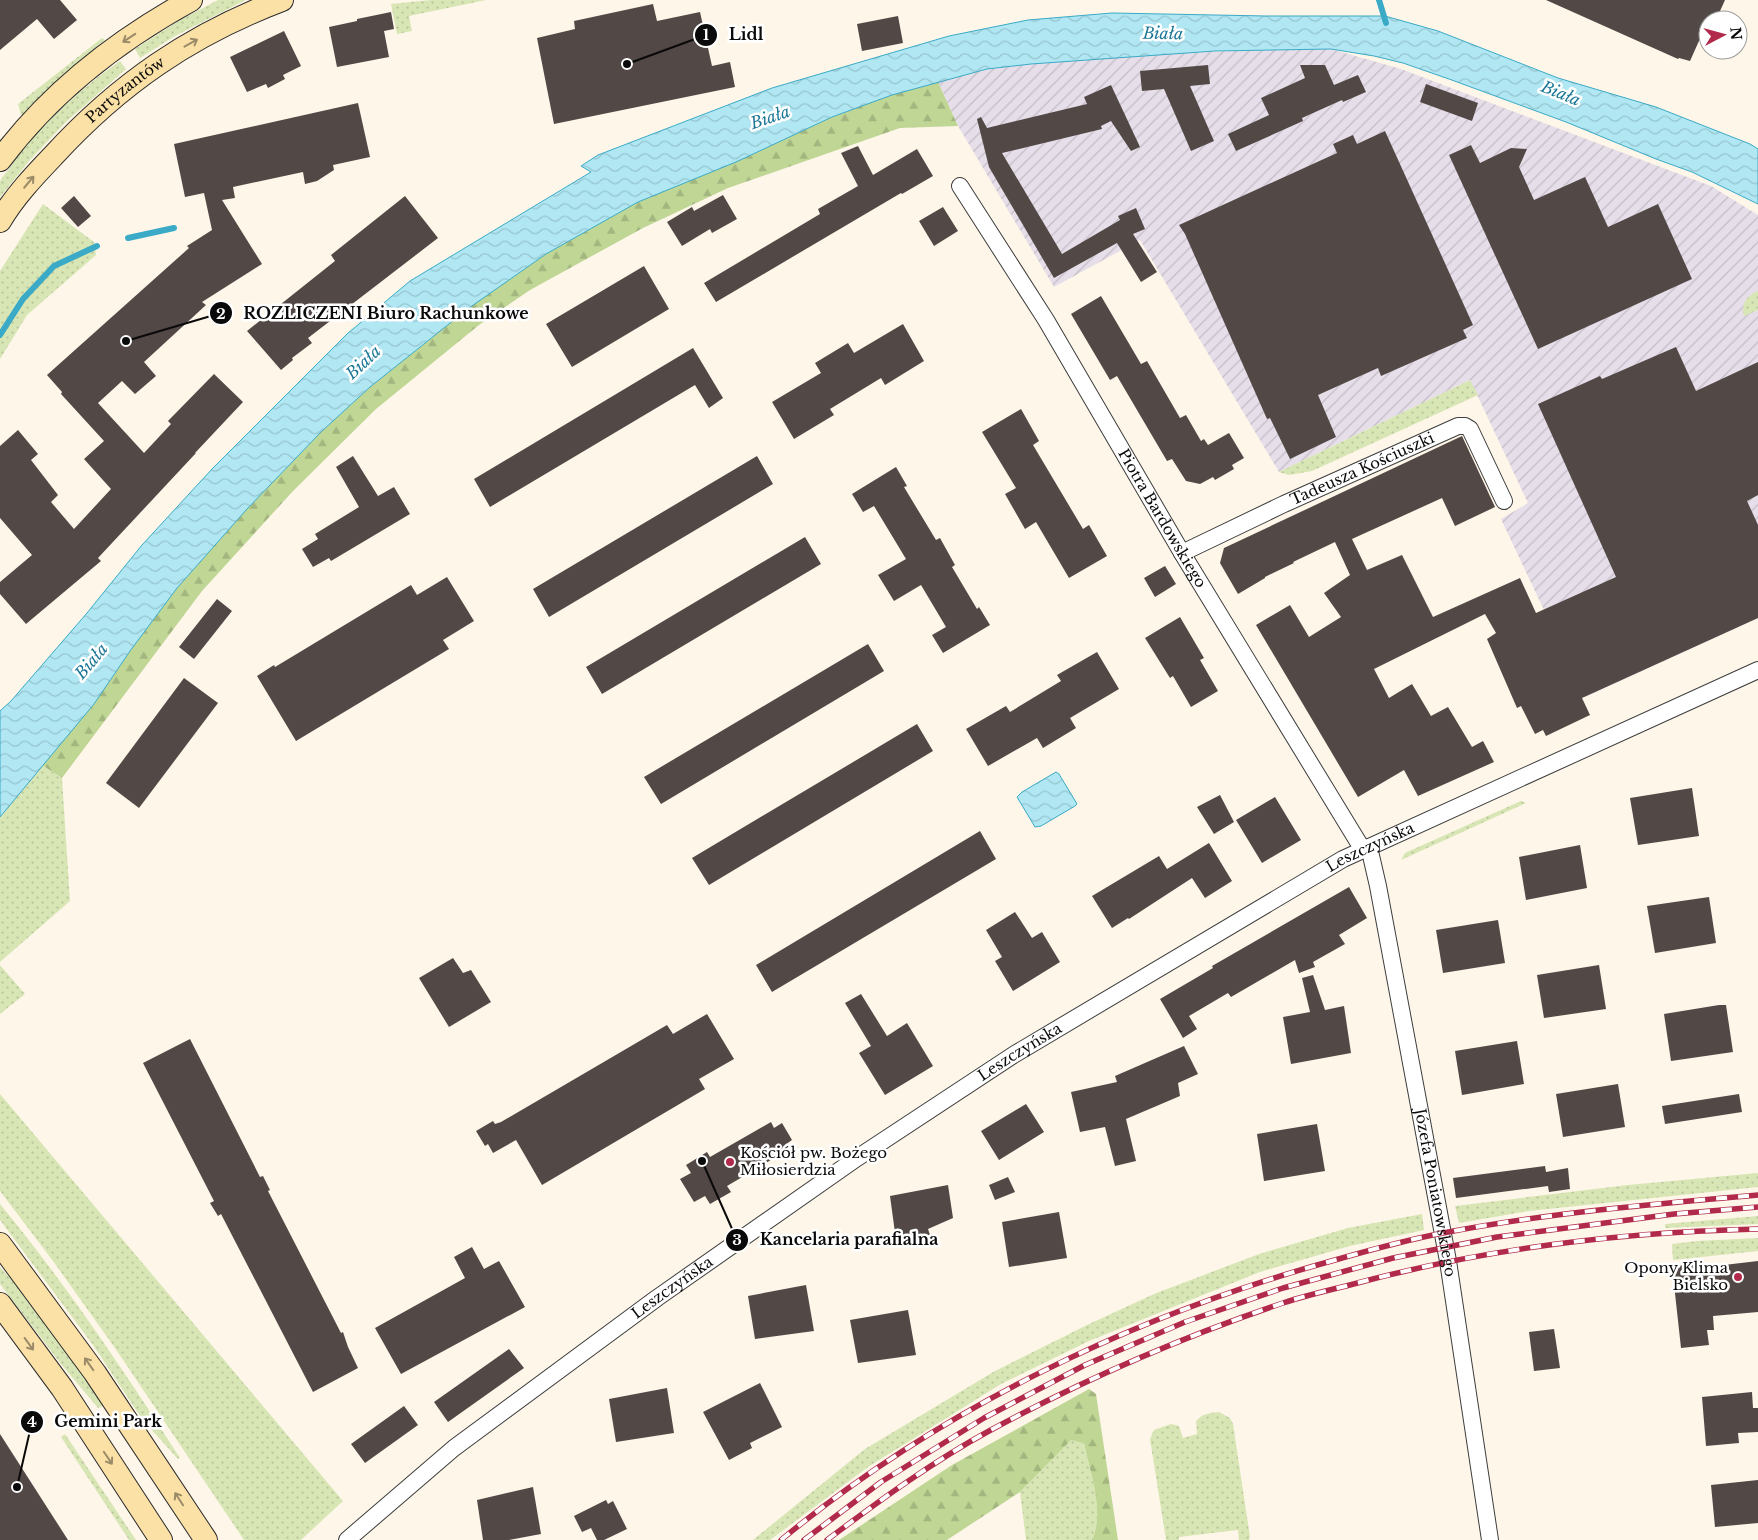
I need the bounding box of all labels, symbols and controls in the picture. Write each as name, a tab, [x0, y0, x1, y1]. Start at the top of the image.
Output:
north arrow	[1698, 10, 1748, 60]
callout: Lidl	[694, 19, 773, 50]
water label: Biała	[1142, 23, 1183, 43]
text: Lidl	[729, 24, 764, 44]
text: 1	[703, 25, 710, 44]
text: N	[1726, 26, 1746, 41]
one-way arrow	[122, 33, 136, 43]
one-way arrow	[184, 37, 198, 47]
street label: Partyzantów	[81, 52, 168, 127]
water label: Biała	[1538, 76, 1583, 110]
water label: Biała	[747, 101, 792, 133]
one-way arrow	[24, 176, 35, 189]
callout: ROZLICZENI Biuro Rachunkowe	[209, 298, 539, 329]
text: ROZLICZENI Biuro Rachunkowe	[243, 303, 529, 323]
text: 2	[216, 304, 226, 323]
water label: Biała	[341, 341, 385, 384]
street label: Tadeusza Kościuszki	[1287, 428, 1437, 509]
street label: Piotra Bardowskiego	[1114, 445, 1211, 591]
water label: Biała	[70, 639, 112, 684]
street label: Leszczyńska	[1322, 818, 1418, 876]
street label: Leszczyńska	[974, 1018, 1066, 1085]
street label: Józefa Poniatowskiego	[1410, 1105, 1460, 1278]
place label: Kościół pw. Bożego Miłosierdzia	[740, 1143, 887, 1179]
marker: Kościół pw. Bożego Miłosierdzia	[724, 1156, 736, 1168]
callout: Kancelaria parafialna	[724, 1224, 948, 1255]
text: Kancelaria parafialna	[760, 1229, 938, 1249]
text: 3	[732, 1230, 742, 1249]
street label: Leszczyńska	[628, 1251, 717, 1323]
place label: Opony Klima Bielsko	[1624, 1258, 1729, 1294]
marker: Opony Klima Bielsko	[1732, 1271, 1744, 1283]
one-way arrow	[24, 1337, 34, 1351]
one-way arrow	[84, 1357, 94, 1371]
callout: Gemini Park	[19, 1406, 172, 1437]
text: Gemini Park	[54, 1411, 162, 1431]
text: 4	[27, 1412, 37, 1431]
one-way arrow	[103, 1451, 113, 1465]
one-way arrow	[174, 1493, 184, 1507]

